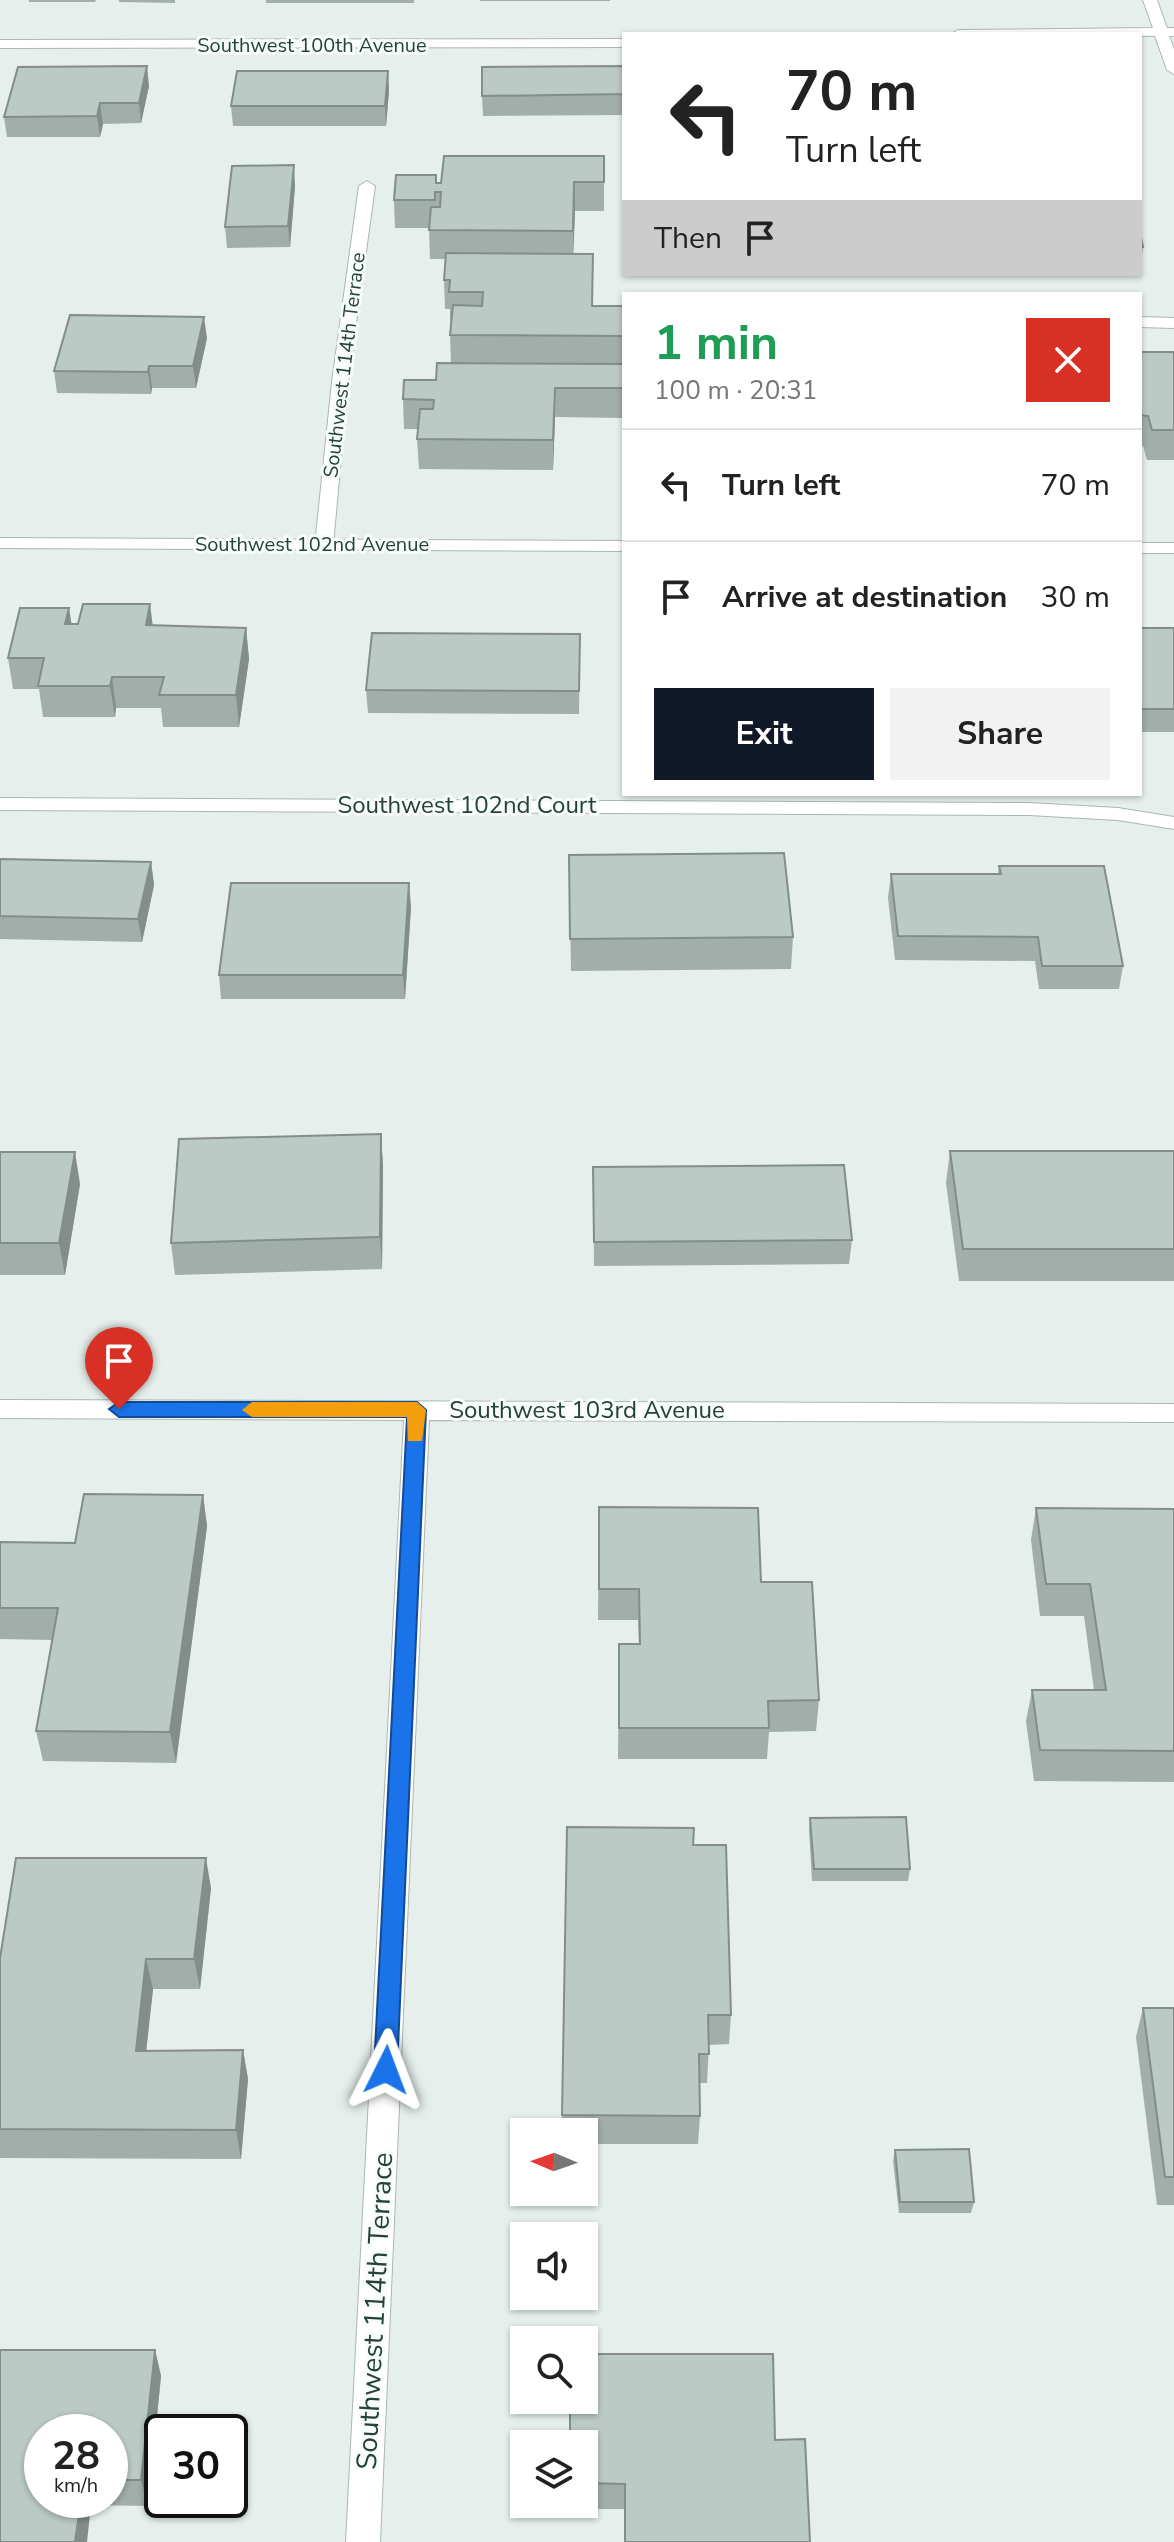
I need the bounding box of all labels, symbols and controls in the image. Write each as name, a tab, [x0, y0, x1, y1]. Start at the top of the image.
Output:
street label: Southwest 100th Avenue	[197, 32, 427, 59]
text: 70 m	[786, 53, 917, 130]
icon: left	[654, 64, 758, 168]
text: Turn left	[786, 126, 921, 175]
icon: arrive	[738, 216, 782, 260]
text: Then	[654, 218, 722, 259]
street label: Southwest 114th Terrace	[317, 251, 372, 479]
text: 1 min	[654, 310, 778, 376]
button: close	[1026, 318, 1110, 402]
text: 100 m · 20:31	[654, 373, 817, 408]
icon: left	[654, 463, 698, 507]
text: Turn left	[722, 465, 840, 506]
text: 70 m	[1041, 465, 1110, 506]
street label: Southwest 102nd Avenue	[195, 531, 429, 558]
icon: arrive	[654, 575, 698, 619]
text: Arrive at destination	[722, 577, 1007, 618]
text: 30 m	[1041, 577, 1110, 618]
button: Exit	[654, 688, 874, 780]
button: Share	[890, 688, 1110, 780]
street label: Southwest 102nd Court	[338, 789, 597, 821]
pin	[85, 1327, 153, 1409]
icon: arrive	[97, 1339, 141, 1383]
street label: Southwest 103rd Avenue	[449, 1394, 725, 1426]
position arrow	[344, 2028, 428, 2112]
north arrow	[510, 2118, 598, 2206]
map controls	[510, 2118, 598, 2518]
street label: Southwest 114th Terrace	[348, 2151, 402, 2471]
button: sound	[510, 2222, 598, 2310]
button: search	[510, 2326, 598, 2414]
speed limit sign: 30	[144, 2414, 248, 2518]
text: 28	[52, 2429, 100, 2483]
button: layers	[510, 2430, 598, 2518]
text: km/h	[54, 2472, 98, 2499]

